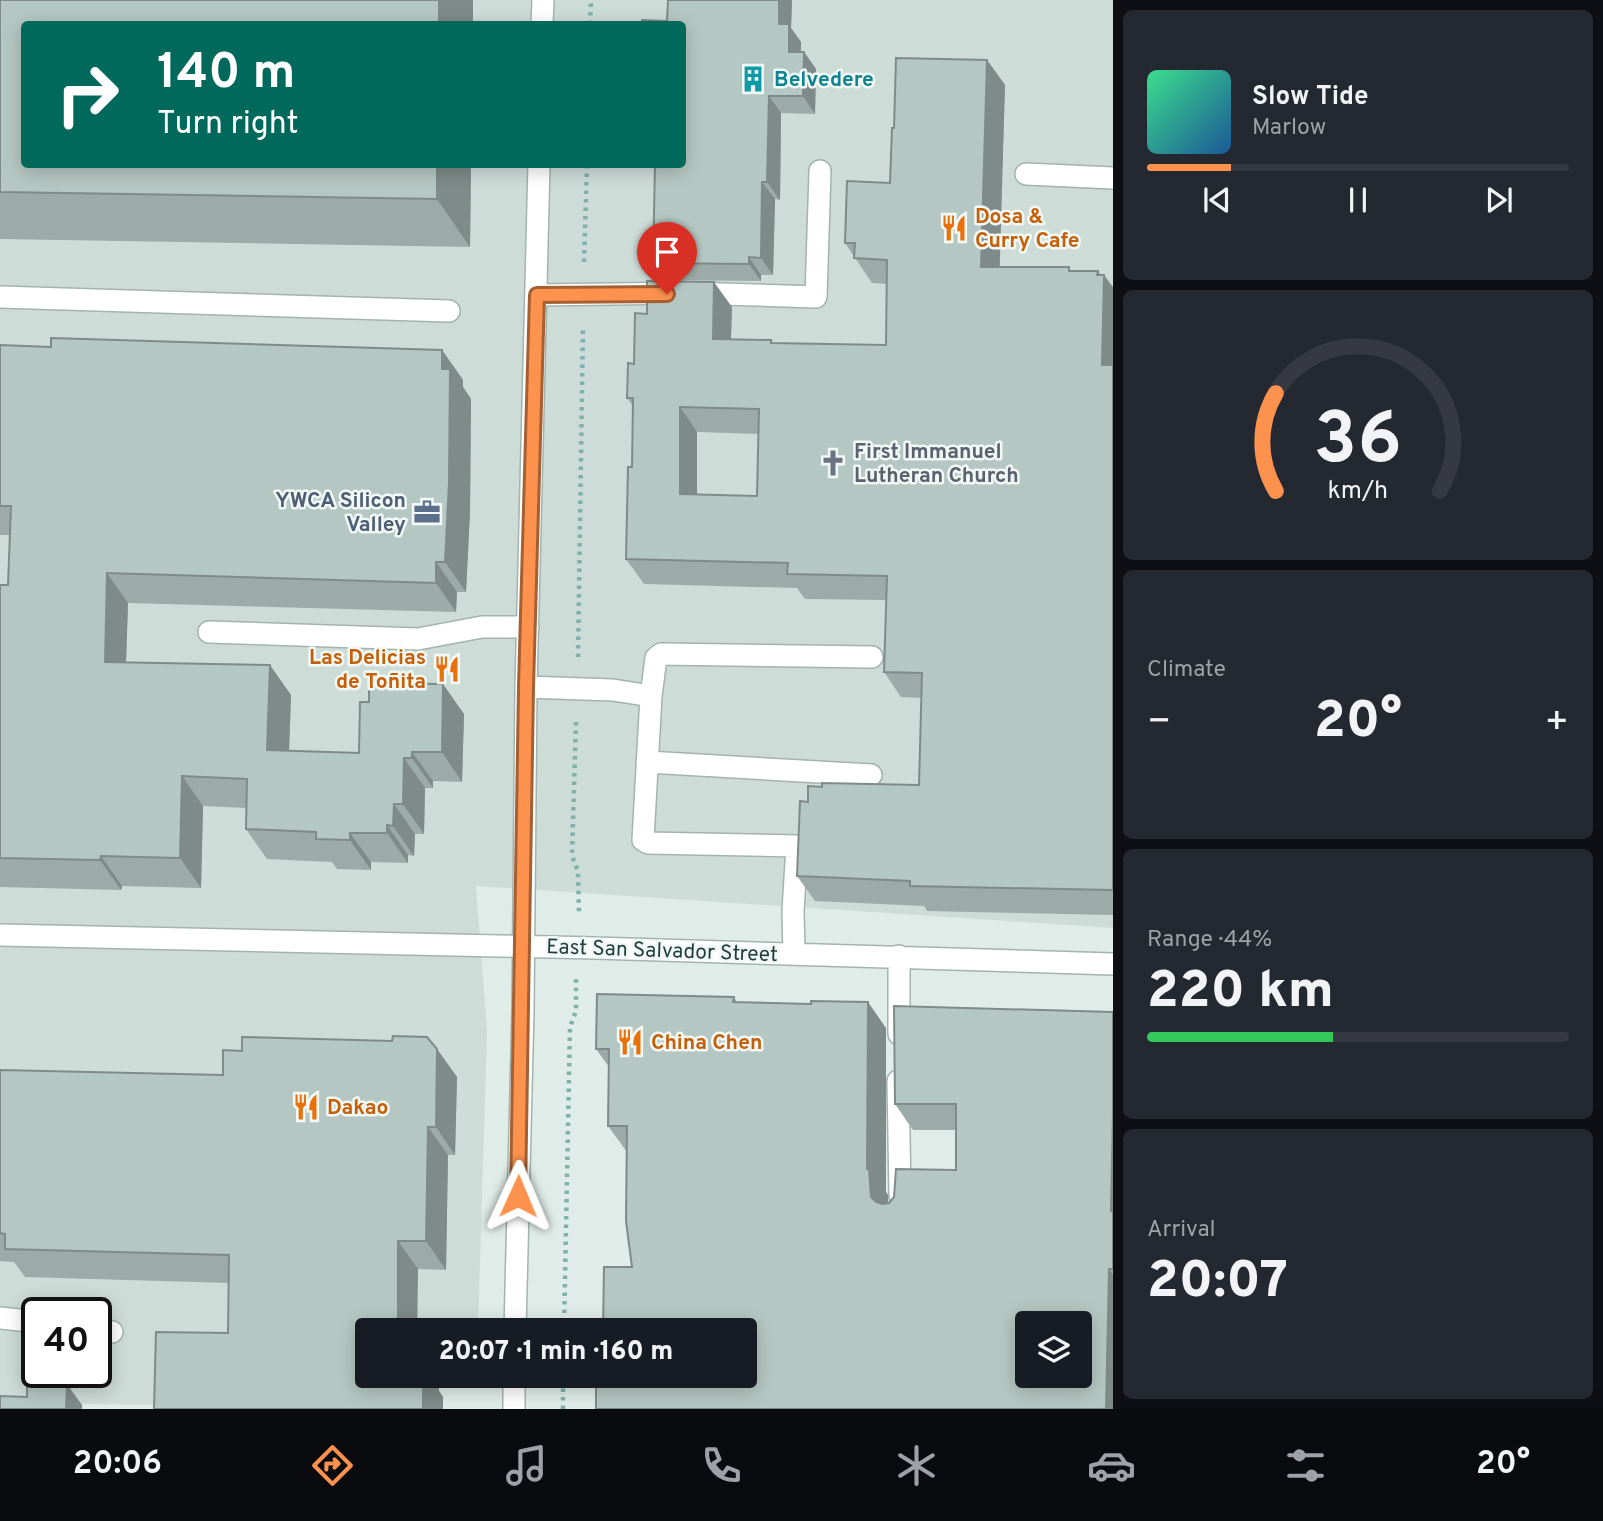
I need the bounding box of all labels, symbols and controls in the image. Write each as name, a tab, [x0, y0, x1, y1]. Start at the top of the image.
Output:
text: 140 m	[157, 44, 296, 106]
icon: right	[42, 49, 133, 140]
building icon: Belvedere	[738, 64, 768, 94]
place label: Belvedere	[774, 67, 874, 94]
text: Slow Tide	[1252, 81, 1369, 114]
text: Turn right	[157, 105, 299, 145]
text: Marlow	[1252, 114, 1326, 143]
icon: previous	[1198, 181, 1236, 219]
icon: pause	[1339, 181, 1377, 219]
icon: next	[1480, 181, 1518, 219]
place label: Dosa & Curry Cafe	[975, 204, 1079, 255]
restaurant icon: Dosa & Curry Cafe	[939, 213, 969, 243]
pin	[637, 222, 697, 294]
icon: arrive	[648, 233, 686, 271]
text: 36	[1314, 397, 1402, 489]
place label: First Immanuel Lutheran Church	[854, 439, 1019, 490]
church icon: First Immanuel Lutheran Church	[818, 448, 848, 478]
text: km/h	[1328, 475, 1388, 507]
place label: YWCA Silicon Valley	[275, 488, 406, 539]
office icon: YWCA Silicon Valley	[412, 497, 442, 527]
place label: Las Delicias de Toñita	[309, 645, 426, 696]
restaurant icon: Las Delicias de Toñita	[432, 654, 462, 684]
text: Climate	[1147, 656, 1226, 685]
text: 20°	[1314, 690, 1402, 756]
text: −	[1147, 699, 1172, 748]
text: +	[1544, 699, 1569, 748]
text: Range · 44%	[1147, 926, 1272, 955]
street label: East San Salvador Street	[546, 934, 778, 969]
text: 220 km	[1147, 960, 1334, 1026]
restaurant icon: China Chen	[615, 1027, 645, 1057]
place label: China Chen	[651, 1030, 762, 1057]
restaurant icon: Dakao	[291, 1092, 321, 1122]
place label: Dakao	[327, 1095, 388, 1122]
position arrow	[481, 1159, 555, 1233]
text: Arrival	[1147, 1216, 1216, 1245]
text: 20:07	[1147, 1250, 1288, 1316]
speed limit sign: 40	[21, 1297, 112, 1388]
map controls	[1015, 1311, 1092, 1388]
button: layers	[1015, 1311, 1092, 1388]
text: 20:07 · 1 min · 160 m	[439, 1336, 673, 1369]
icon: directions	[308, 1441, 357, 1490]
icon: music	[502, 1441, 551, 1490]
icon: phone	[697, 1441, 746, 1490]
icon: climate	[892, 1441, 941, 1490]
icon: car	[1087, 1441, 1136, 1490]
icon: filters	[1281, 1441, 1330, 1490]
text: 20:06	[73, 1445, 162, 1485]
text: 20°	[1476, 1445, 1530, 1485]

